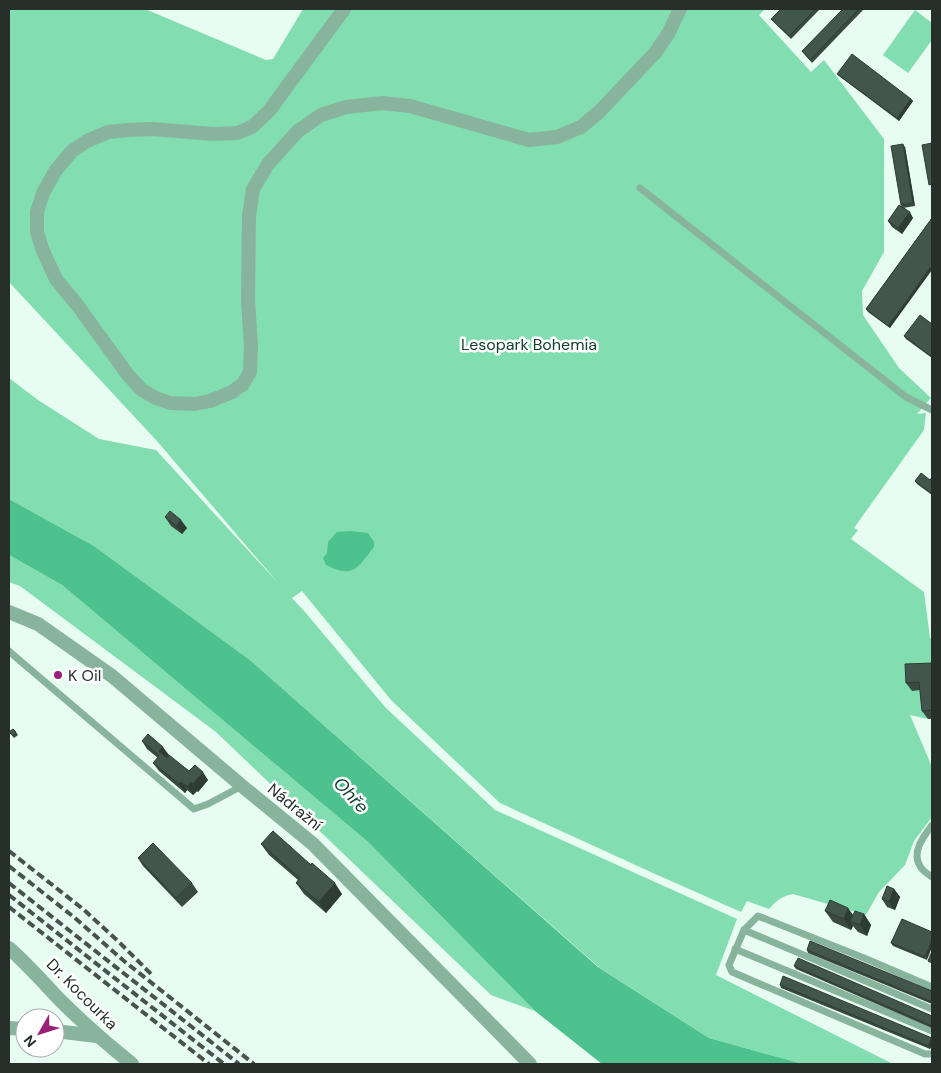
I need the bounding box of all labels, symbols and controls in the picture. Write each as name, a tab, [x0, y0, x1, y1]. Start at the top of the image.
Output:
park label: Lesopark Bohemia	[461, 334, 597, 355]
place label: K Oil	[68, 665, 101, 686]
marker: K Oil	[52, 669, 64, 681]
water label: Ohře	[328, 772, 374, 818]
street label: Nádražní	[263, 779, 327, 836]
street label: Dr. Kocourka	[42, 954, 122, 1034]
north arrow	[15, 1008, 65, 1058]
text: N	[20, 1032, 40, 1051]

